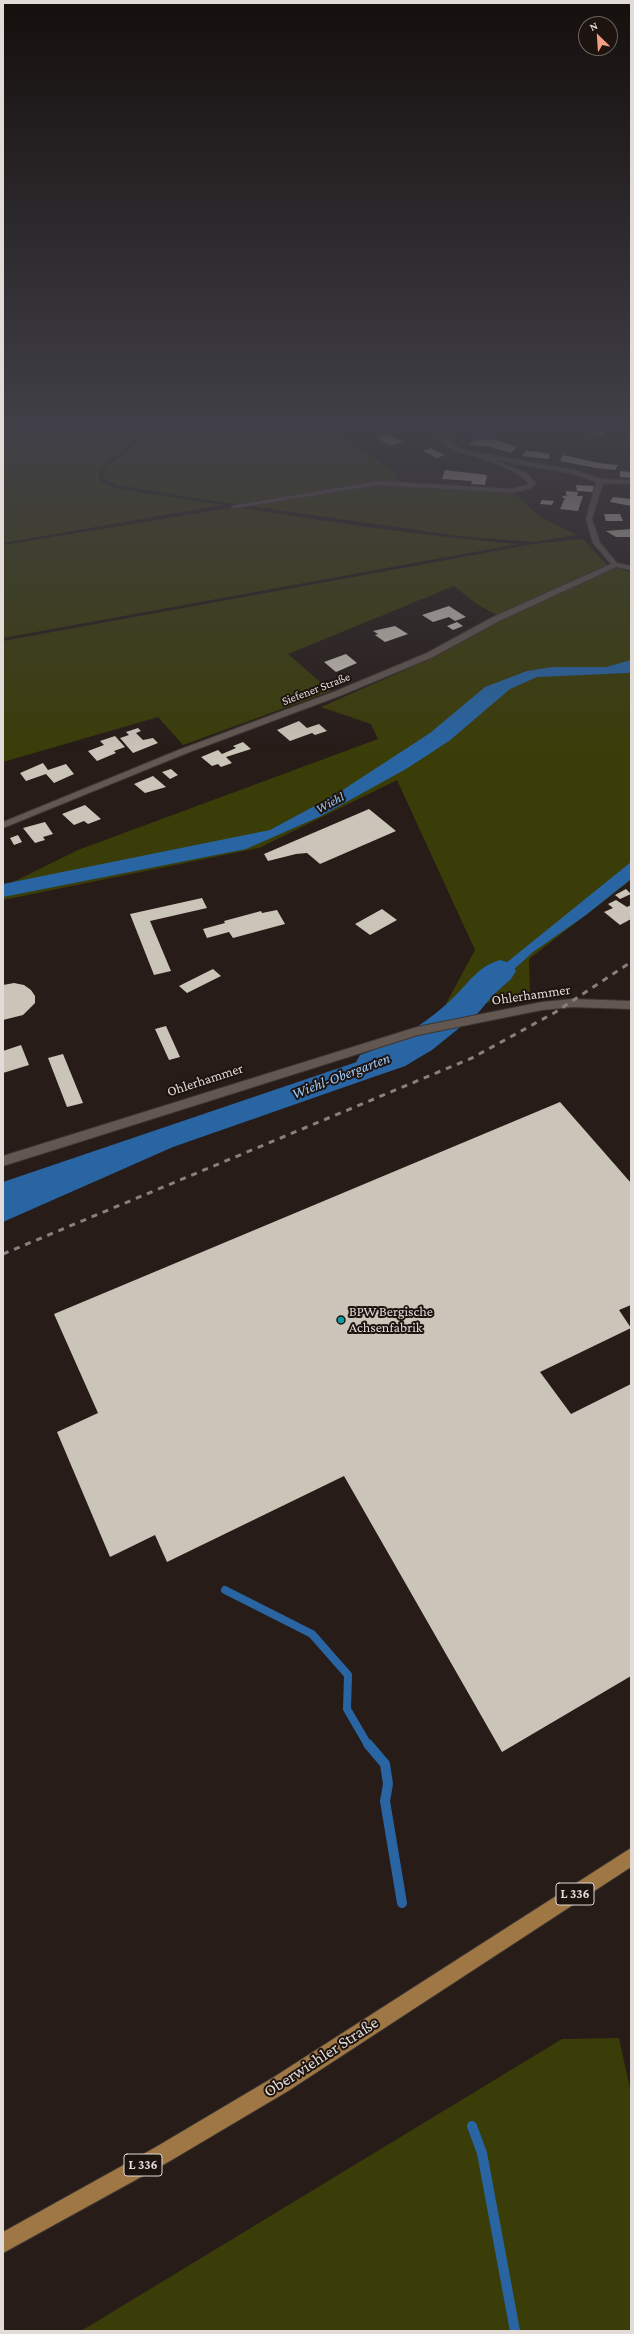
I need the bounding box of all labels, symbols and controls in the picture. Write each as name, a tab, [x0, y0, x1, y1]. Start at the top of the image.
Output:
north arrow	[578, 16, 618, 56]
text: N	[587, 19, 599, 33]
street label: Siefener Straße	[280, 669, 352, 709]
water label: Wiehl	[313, 789, 347, 817]
street label: Ohlerhammer	[491, 981, 571, 1009]
water label: Wiehl-Obergarten	[289, 1049, 393, 1103]
street label: Ohlerhammer	[165, 1060, 245, 1100]
place label: BPW Bergische Achsenfabrik	[349, 1304, 433, 1336]
marker: BPW Bergische Achsenfabrik	[336, 1315, 346, 1325]
road number: L 336	[556, 1883, 594, 1905]
street label: Oberwiehler Straße	[260, 2012, 382, 2102]
road number: L 336	[124, 2154, 162, 2176]

